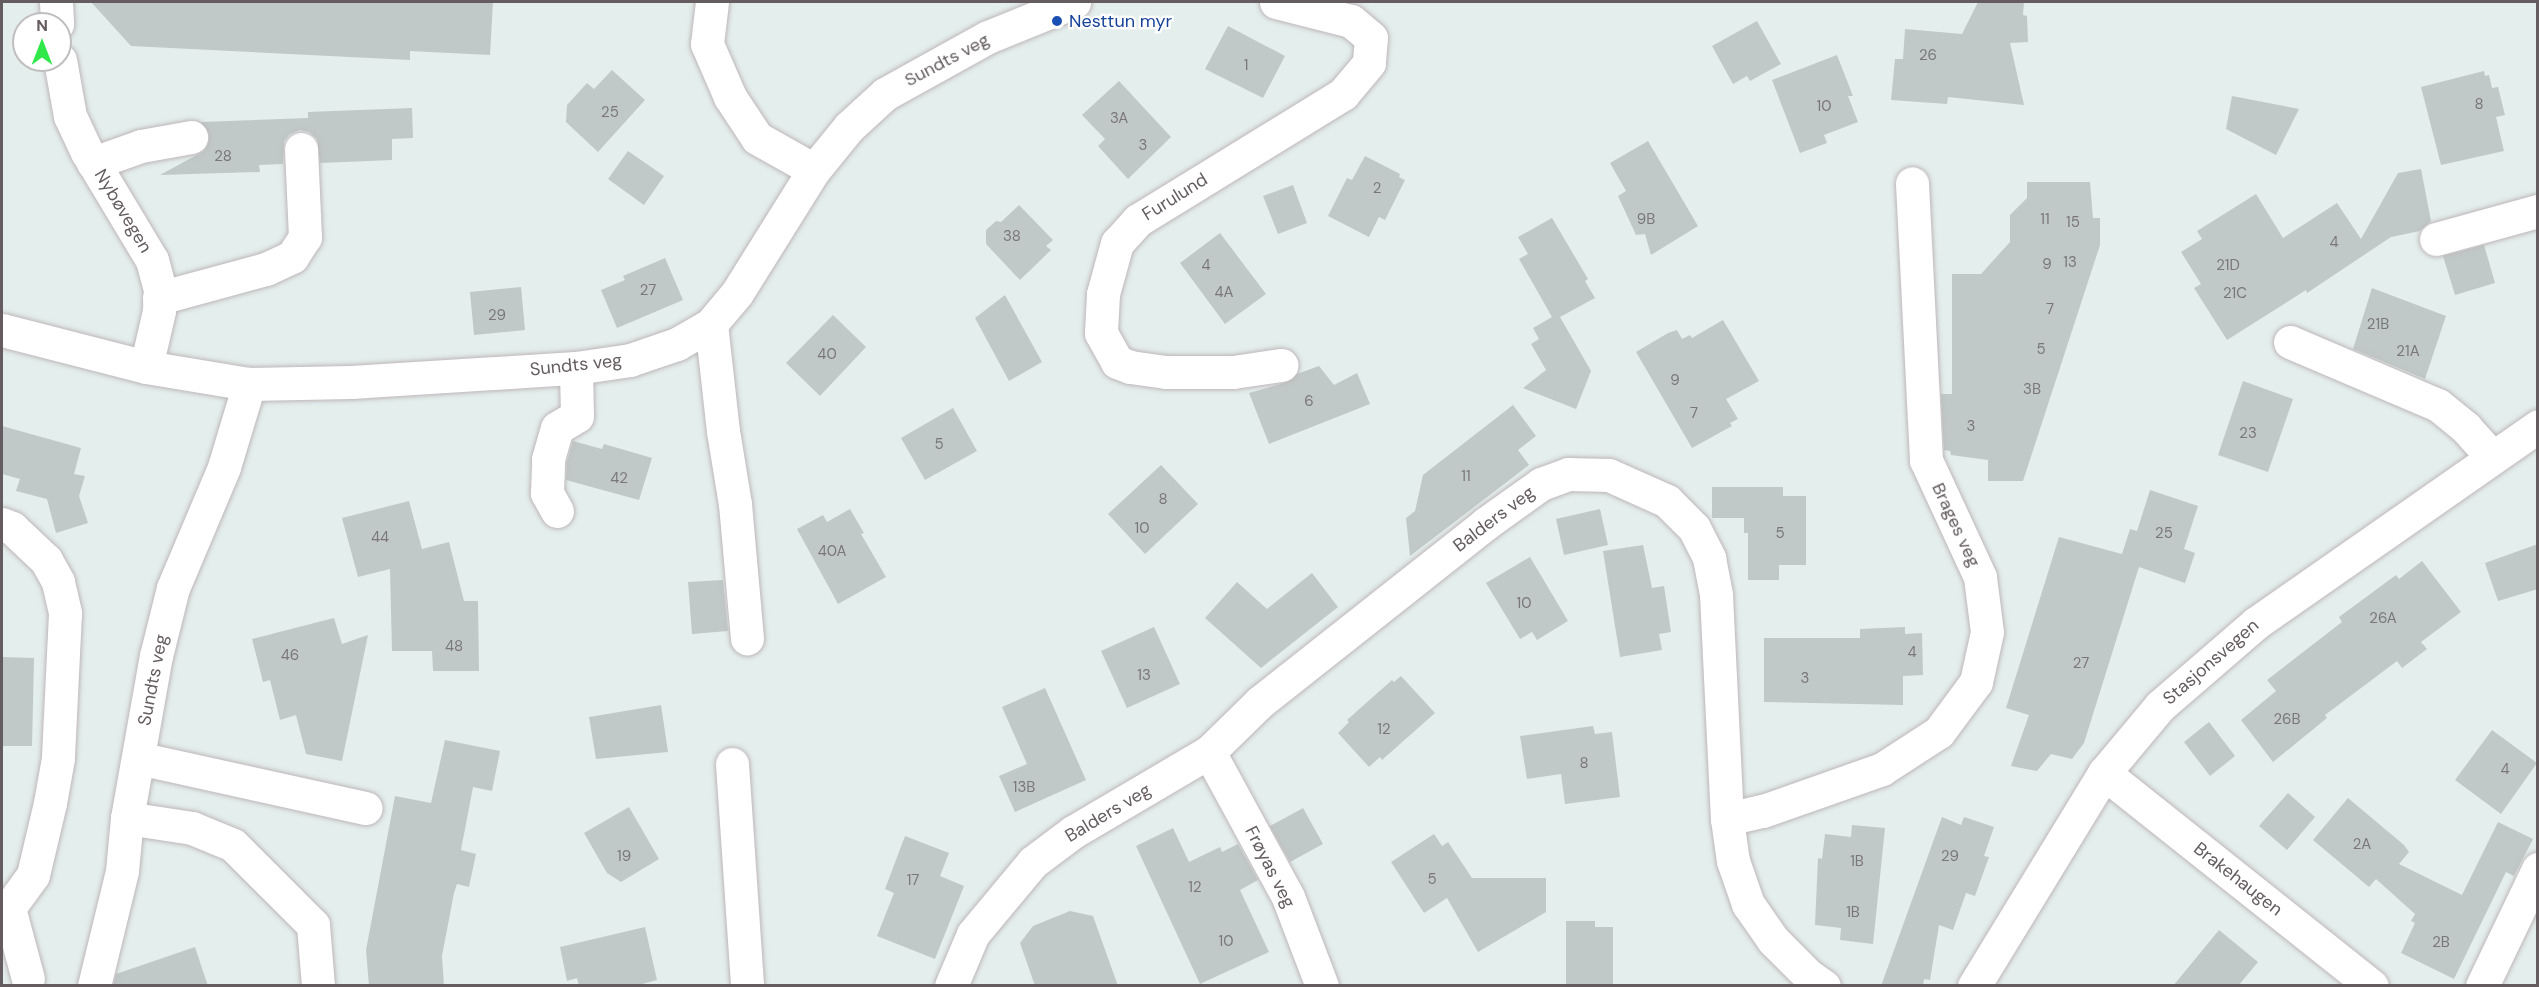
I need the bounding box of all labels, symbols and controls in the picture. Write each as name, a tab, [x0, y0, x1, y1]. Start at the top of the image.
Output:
place label: Nesttun myr	[1069, 10, 1172, 32]
north arrow	[12, 12, 72, 72]
marker: Nesttun myr	[1050, 14, 1064, 28]
text: N	[36, 15, 48, 36]
street label: Sundts veg	[901, 29, 993, 91]
house number: 26	[1919, 47, 1937, 65]
house number: 1	[1244, 57, 1248, 75]
house number: 8	[2474, 96, 2484, 114]
house number: 10	[1817, 98, 1831, 116]
house number: 25	[601, 104, 619, 122]
house number: 3A	[1110, 110, 1128, 128]
house number: 3	[1139, 137, 1147, 155]
house number: 28	[214, 148, 232, 166]
street label: Nybøvegen	[90, 165, 156, 257]
street label: Furulund	[1138, 169, 1212, 225]
house number: 2	[1373, 180, 1381, 198]
house number: 9B	[1637, 211, 1655, 229]
house number: 11	[2040, 211, 2050, 229]
house number: 15	[2066, 214, 2080, 232]
house number: 38	[1003, 228, 1021, 246]
house number: 4	[2329, 234, 2339, 252]
house number: 13	[2063, 254, 2077, 272]
house number: 9	[2042, 256, 2052, 274]
house number: 4	[1201, 257, 1211, 275]
house number: 21D	[2216, 257, 2240, 275]
house number: 27	[640, 282, 656, 300]
house number: 4A	[1214, 284, 1234, 302]
house number: 21C	[2223, 285, 2247, 303]
house number: 7	[2046, 301, 2054, 319]
house number: 29	[488, 307, 506, 325]
house number: 21B	[2367, 316, 2389, 334]
house number: 5	[2036, 341, 2046, 359]
house number: 21A	[2396, 343, 2420, 361]
house number: 40	[817, 346, 837, 364]
street label: Sundts veg	[529, 349, 623, 381]
house number: 9	[1670, 372, 1680, 390]
house number: 3B	[2023, 381, 2041, 399]
house number: 6	[1304, 393, 1314, 411]
house number: 7	[1690, 405, 1698, 423]
house number: 3	[1967, 418, 1975, 436]
house number: 23	[2239, 425, 2257, 443]
house number: 5	[934, 436, 944, 454]
house number: 11	[1461, 468, 1471, 486]
house number: 42	[610, 470, 628, 488]
street label: Brages veg	[1927, 480, 1985, 570]
street label: Balders veg	[1449, 482, 1539, 556]
house number: 8	[1158, 491, 1168, 509]
house number: 10	[1135, 520, 1149, 538]
house number: 5	[1775, 525, 1785, 543]
house number: 25	[2155, 525, 2173, 543]
house number: 44	[371, 529, 389, 547]
house number: 40A	[818, 543, 846, 561]
house number: 10	[1517, 595, 1531, 613]
house number: 26A	[2369, 610, 2397, 628]
street label: Stasjonsvegen	[2159, 615, 2263, 709]
street label: Sundts veg	[134, 633, 172, 727]
house number: 48	[445, 638, 463, 656]
house number: 4	[1907, 644, 1917, 662]
house number: 46	[281, 647, 299, 665]
house number: 27	[2073, 655, 2089, 673]
house number: 13	[1137, 667, 1151, 685]
house number: 3	[1801, 670, 1809, 688]
house number: 26B	[2273, 711, 2301, 729]
house number: 12	[1377, 721, 1391, 739]
house number: 8	[1579, 755, 1589, 773]
house number: 4	[2500, 761, 2510, 779]
house number: 13B	[1013, 779, 1035, 797]
street label: Balders veg	[1061, 779, 1155, 847]
street label: Frøyas veg	[1240, 822, 1300, 912]
house number: 2A	[2353, 836, 2371, 854]
street label: Brakehaugen	[2189, 838, 2287, 920]
house number: 19	[617, 848, 631, 866]
house number: 29	[1941, 848, 1959, 866]
house number: 1B	[1850, 853, 1864, 871]
house number: 5	[1427, 871, 1437, 889]
house number: 17	[907, 872, 919, 890]
house number: 12	[1188, 879, 1202, 897]
house number: 1B	[1846, 904, 1860, 922]
house number: 10	[1219, 933, 1233, 951]
house number: 2B	[2432, 934, 2450, 952]

